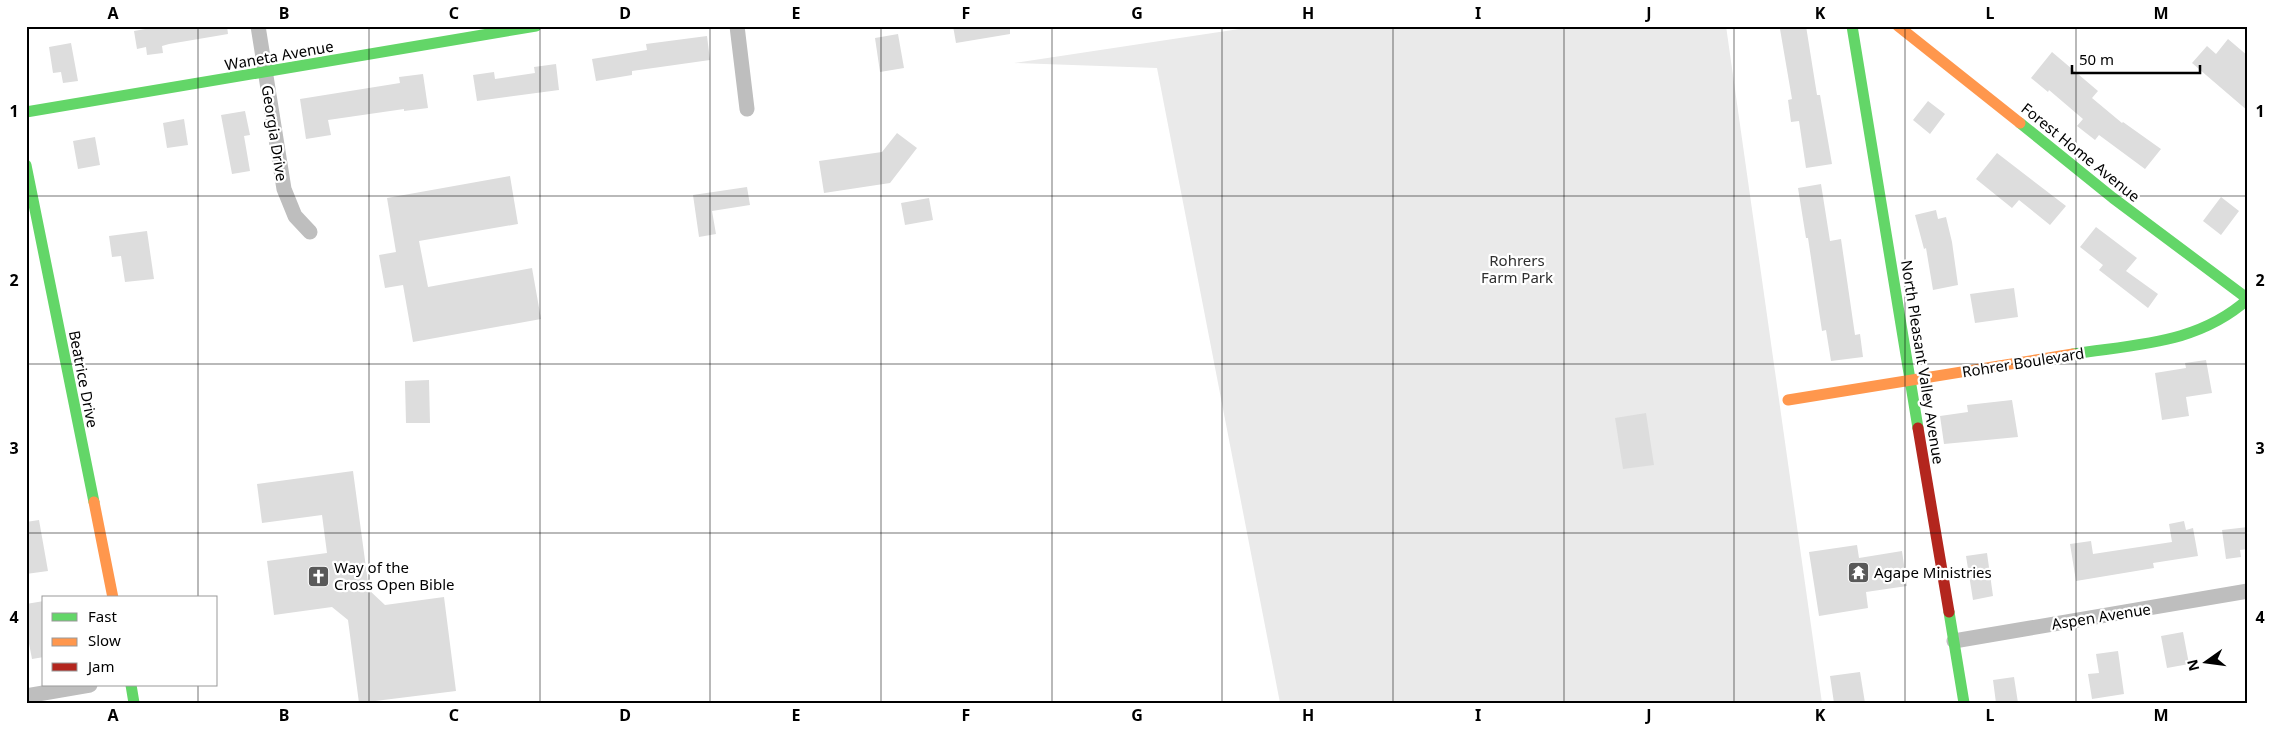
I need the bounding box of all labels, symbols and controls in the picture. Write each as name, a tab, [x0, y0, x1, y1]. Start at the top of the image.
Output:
text: A	[107, 2, 119, 24]
text: B	[279, 2, 289, 24]
text: C	[449, 2, 459, 24]
text: D	[619, 2, 631, 24]
text: E	[792, 2, 801, 24]
text: F	[962, 2, 970, 24]
text: G	[1131, 2, 1143, 24]
text: H	[1302, 2, 1314, 24]
text: I	[1475, 2, 1481, 24]
text: J	[1644, 2, 1652, 24]
text: K	[1815, 2, 1826, 24]
text: L	[1986, 2, 1995, 24]
text: M	[2153, 2, 2169, 24]
street label: Waneta Avenue	[223, 36, 335, 74]
scale bar	[2072, 42, 2199, 74]
text: 50 m	[2079, 49, 2114, 69]
street label: Georgia Drive	[258, 84, 292, 182]
street label: Forest Home Avenue	[2018, 98, 2144, 206]
text: 1	[9, 100, 19, 122]
text: 1	[2255, 100, 2265, 122]
park label: Rohrers Farm Park	[1481, 250, 1553, 287]
street label: North Pleasant Valley Avenue	[1897, 258, 1949, 466]
text: 2	[9, 269, 19, 291]
text: 2	[2255, 269, 2265, 291]
street label: Beatrice Drive	[65, 329, 103, 429]
street label: Rohrer Boulevard	[1960, 342, 2086, 382]
text: 3	[9, 437, 19, 459]
text: 3	[2255, 437, 2265, 459]
place label: Way of the Cross Open Bible	[334, 557, 454, 594]
temple icon: Agape Ministries	[1846, 560, 1870, 584]
place label: Agape Ministries	[1874, 562, 1992, 582]
church icon: Way of the Cross Open Bible	[306, 564, 330, 588]
legend	[42, 596, 218, 686]
street label: Aspen Avenue	[2050, 598, 2152, 634]
text: 4	[9, 606, 19, 628]
text: Fast	[88, 606, 117, 626]
text: 4	[2255, 606, 2265, 628]
text: Slow	[88, 630, 121, 650]
north arrow	[2182, 636, 2232, 686]
text: Jam	[86, 656, 115, 676]
text: N	[2182, 657, 2203, 673]
text: A	[107, 704, 119, 726]
text: B	[279, 704, 289, 726]
text: C	[449, 704, 459, 726]
text: D	[619, 704, 631, 726]
text: E	[792, 704, 801, 726]
text: F	[962, 704, 970, 726]
text: G	[1131, 704, 1143, 726]
text: H	[1302, 704, 1314, 726]
text: I	[1475, 704, 1481, 726]
text: J	[1644, 704, 1652, 726]
text: K	[1815, 704, 1826, 726]
text: L	[1986, 704, 1995, 726]
text: M	[2153, 704, 2169, 726]

